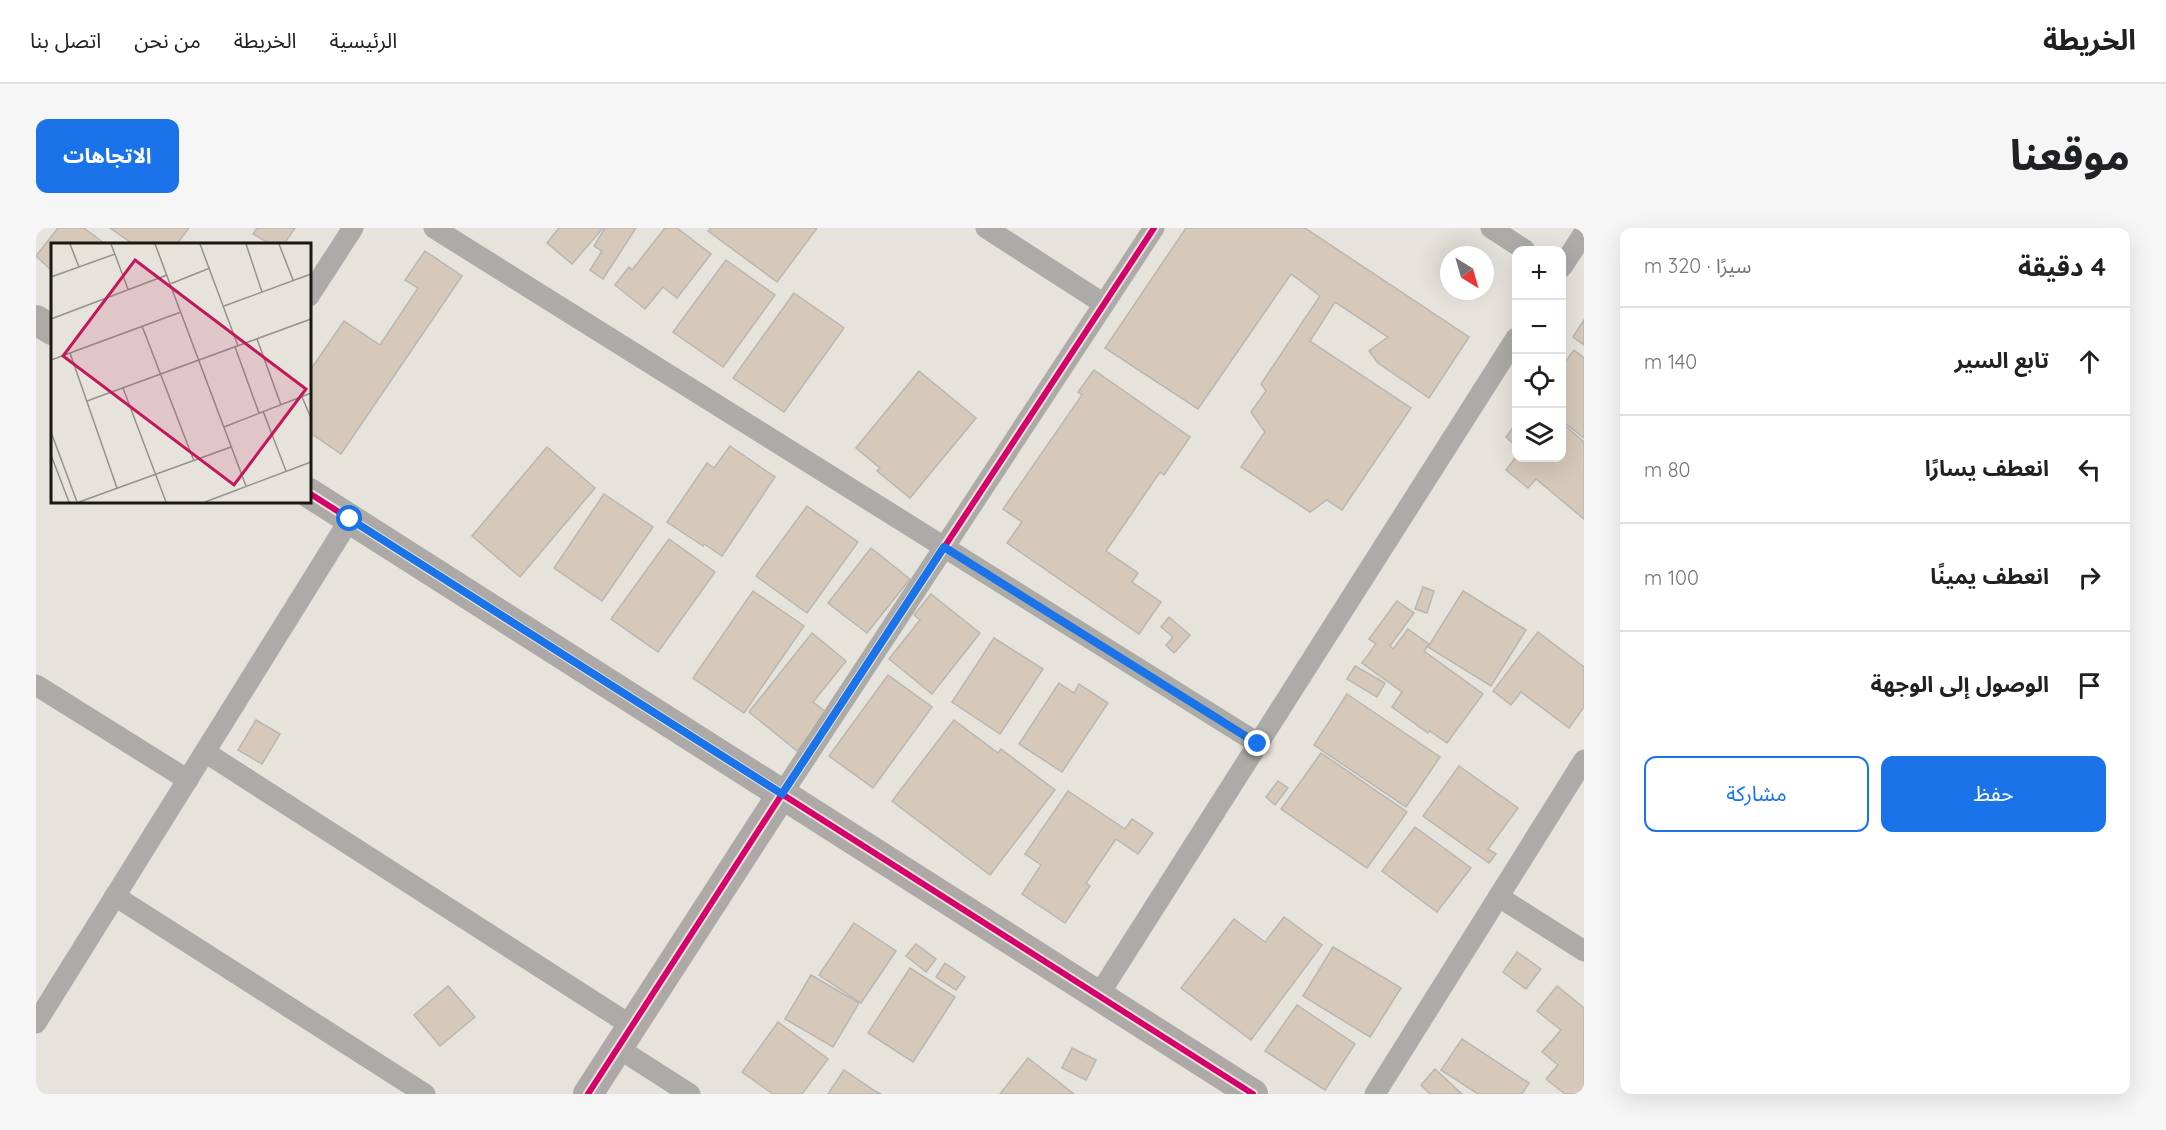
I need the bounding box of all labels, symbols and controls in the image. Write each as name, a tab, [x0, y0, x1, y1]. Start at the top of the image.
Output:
text: الخريطة	[2043, 22, 2136, 57]
text: اتصل بنا	[30, 27, 101, 53]
text: من نحن	[134, 27, 201, 53]
text: الخريطة	[234, 27, 297, 53]
text: الرئيسية	[330, 27, 397, 53]
button: الاتجاهات	[36, 119, 179, 193]
text: موقعنا	[2010, 128, 2130, 181]
inset map	[51, 243, 310, 502]
north arrow	[1440, 246, 1494, 300]
map controls	[1512, 246, 1566, 462]
button: +	[1512, 246, 1566, 300]
text: 4 دقيقة	[2018, 250, 2106, 283]
text: سيرًا · 320 m	[1644, 253, 1751, 278]
button: −	[1512, 300, 1566, 354]
icon: ahead	[2073, 345, 2106, 378]
text: تابع السير	[1955, 346, 2049, 374]
text: 140 m	[1644, 349, 1697, 374]
button: locate	[1512, 354, 1566, 408]
button: layers	[1512, 408, 1566, 462]
icon: left	[2073, 453, 2106, 486]
text: انعطف يسارًا	[1925, 454, 2049, 482]
text: 80 m	[1644, 457, 1690, 482]
route start	[336, 505, 362, 531]
icon: right	[2073, 561, 2106, 594]
text: انعطف يمينًا	[1930, 562, 2049, 590]
text: 100 m	[1644, 565, 1699, 590]
icon: arrive	[2073, 669, 2106, 702]
text: الوصول إلى الوجهة	[1871, 670, 2049, 698]
route end	[1244, 730, 1270, 756]
button: مشاركة	[1644, 756, 1869, 832]
button: حفظ	[1881, 756, 2106, 832]

